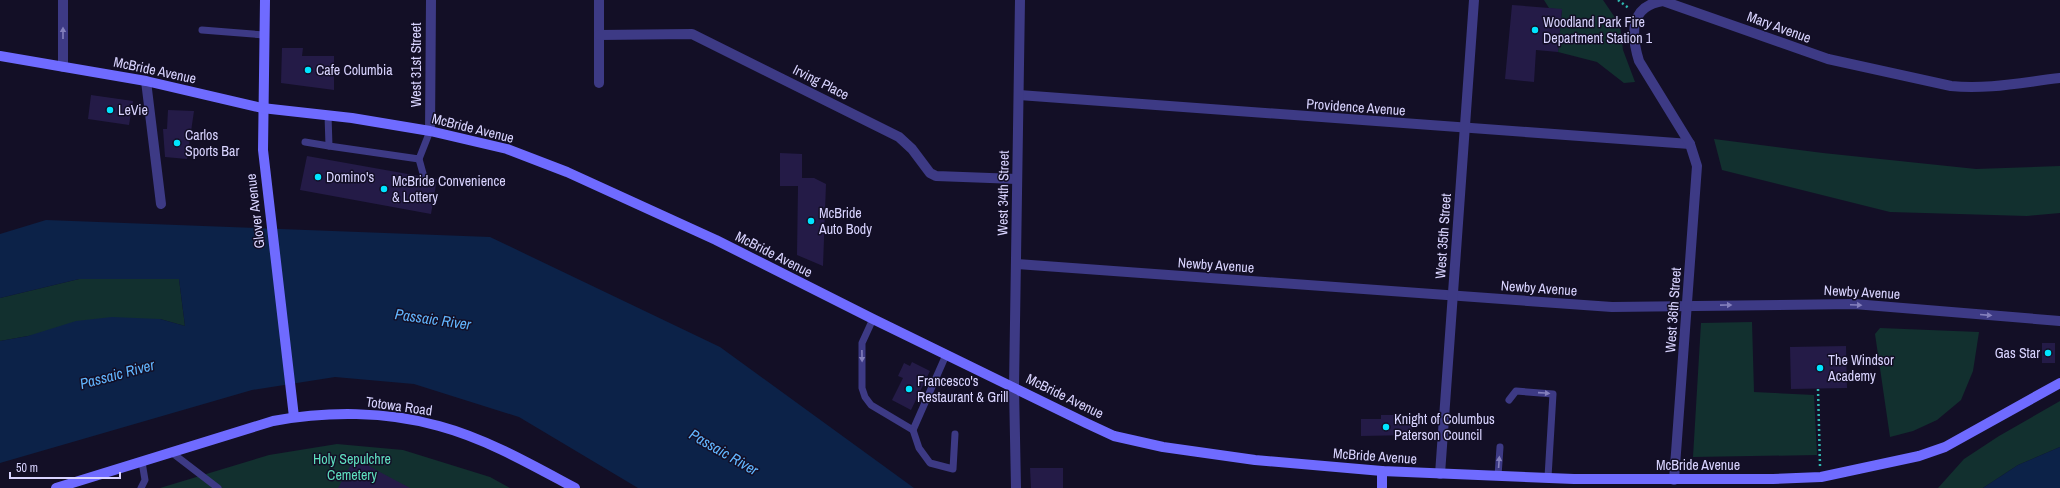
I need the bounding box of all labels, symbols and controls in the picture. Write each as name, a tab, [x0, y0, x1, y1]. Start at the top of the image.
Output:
street label: Mary Avenue	[1745, 7, 1813, 47]
place label: Woodland Park Fire Department Station 1	[1543, 13, 1653, 47]
street label: West 31st Street	[407, 23, 425, 107]
marker: Woodland Park Fire Department Station 1	[1530, 25, 1540, 35]
one-way arrow	[60, 26, 66, 39]
street label: McBride Avenue	[112, 52, 198, 88]
street label: Irving Place	[790, 60, 852, 104]
place label: Cafe Columbia	[316, 61, 393, 79]
marker: Cafe Columbia	[303, 65, 313, 75]
street label: Providence Avenue	[1306, 95, 1406, 119]
place label: LeVie	[118, 101, 148, 119]
marker: LeVie	[105, 105, 115, 115]
street label: McBride Avenue	[430, 109, 516, 147]
place label: Carlos Sports Bar	[185, 126, 239, 160]
marker: Carlos Sports Bar	[172, 138, 182, 148]
street label: West 34th Street	[993, 150, 1013, 236]
place label: Domino's	[326, 168, 374, 186]
marker: Domino's	[313, 172, 323, 182]
place label: McBride Convenience & Lottery	[392, 172, 506, 206]
street label: Glover Avenue	[241, 173, 269, 249]
marker: McBride Convenience & Lottery	[379, 184, 389, 194]
street label: West 35th Street	[1431, 193, 1455, 279]
place label: McBride Auto Body	[818, 204, 872, 238]
marker: McBride Auto Body	[806, 216, 816, 226]
street label: McBride Avenue	[732, 227, 816, 281]
street label: Newby Avenue	[1177, 253, 1255, 277]
street label: West 36th Street	[1661, 267, 1685, 353]
street label: Newby Avenue	[1500, 276, 1578, 300]
street label: Newby Avenue	[1823, 281, 1901, 303]
one-way arrow	[1850, 301, 1862, 308]
one-way arrow	[1720, 302, 1733, 308]
water label: Passaic River	[394, 303, 473, 335]
one-way arrow	[1980, 311, 1992, 318]
place label: Gas Star	[1995, 344, 2040, 362]
marker: Gas Star	[2043, 348, 2053, 358]
one-way arrow	[859, 350, 865, 363]
place label: The Windsor Academy	[1827, 351, 1894, 385]
water label: Passaic River	[77, 354, 158, 394]
marker: The Windsor Academy	[1815, 363, 1825, 373]
street label: McBride Avenue	[1023, 369, 1107, 423]
place label: Francesco's Restaurant & Grill	[917, 372, 1008, 406]
marker: Francesco's Restaurant & Grill	[904, 384, 914, 394]
one-way arrow	[1538, 389, 1550, 396]
street label: Totowa Road	[365, 392, 433, 420]
place label: Knight of Columbus Paterson Council	[1394, 410, 1495, 444]
marker: Knight of Columbus Paterson Council	[1381, 422, 1391, 432]
water label: Passaic River	[686, 424, 763, 481]
street label: McBride Avenue	[1332, 444, 1418, 468]
park label: Holy Sepulchre Cemetery	[313, 450, 391, 484]
scale bar	[10, 454, 120, 480]
one-way arrow	[1496, 456, 1503, 468]
street label: McBride Avenue	[1656, 456, 1740, 474]
text: 50 m	[16, 460, 38, 476]

